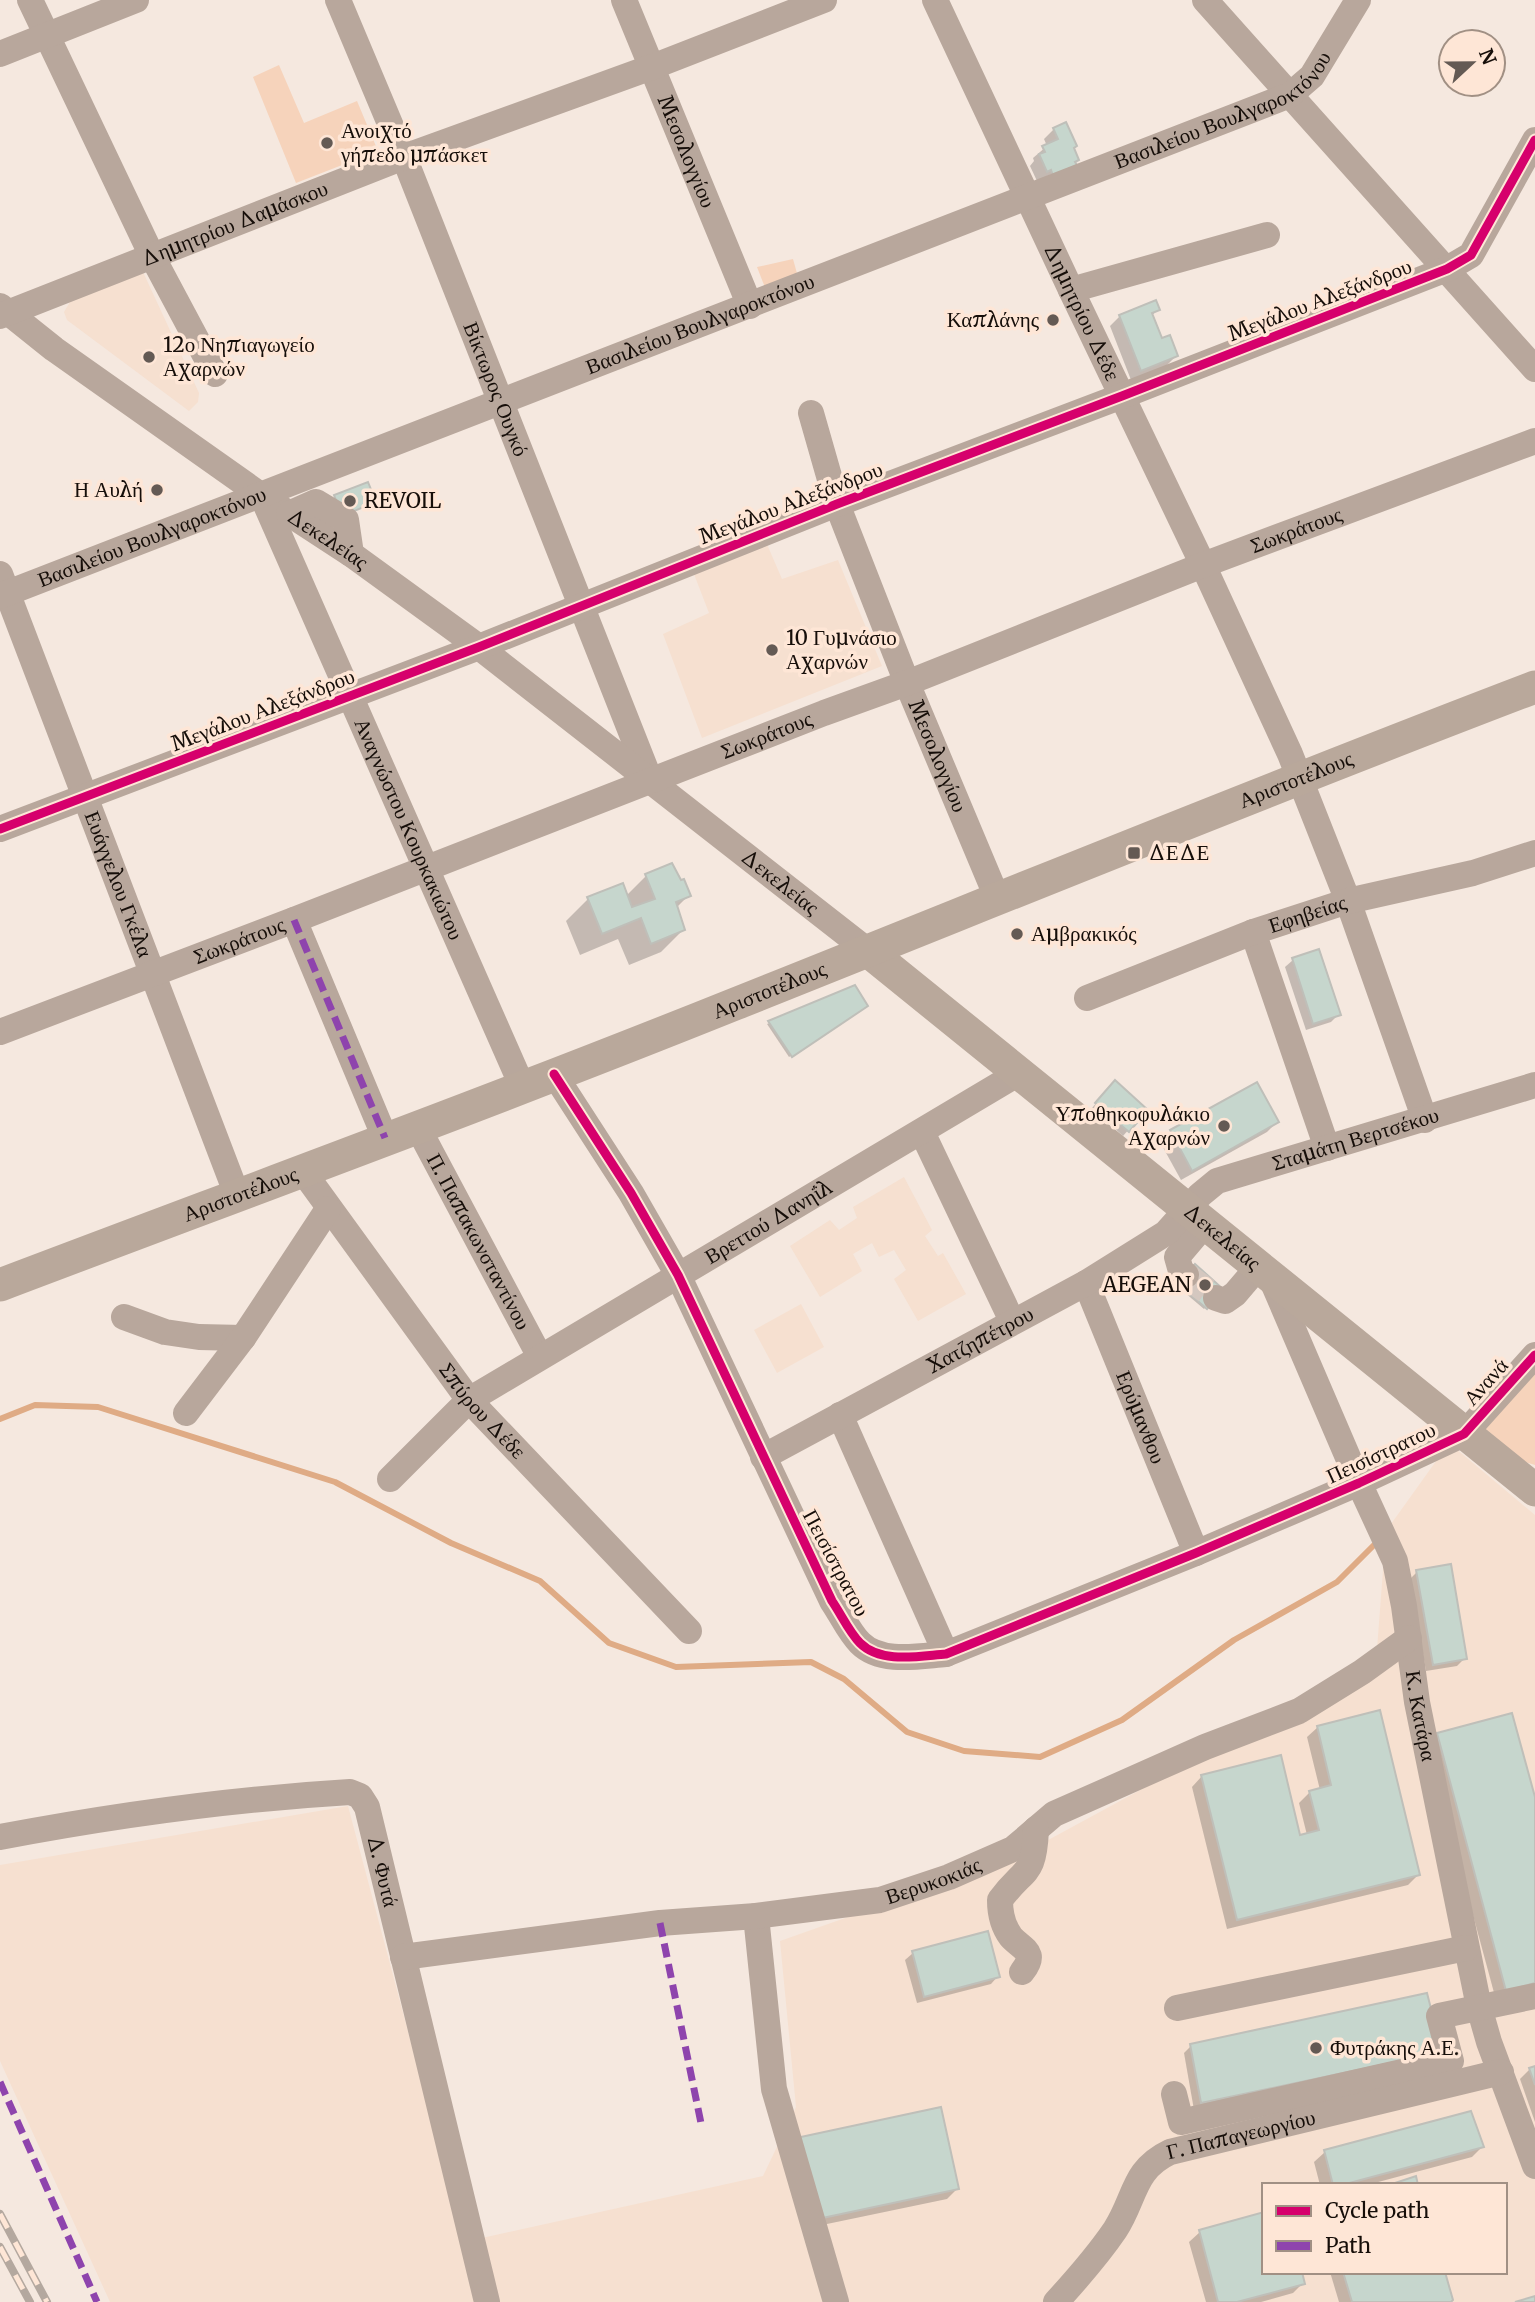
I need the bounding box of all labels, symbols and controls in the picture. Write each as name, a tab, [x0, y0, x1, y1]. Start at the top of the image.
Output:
north arrow	[1437, 28, 1507, 98]
text: N	[1474, 45, 1502, 68]
street label: Βασιλείου Βουλγαροκτόνου	[1110, 46, 1337, 175]
street label: Μεσολογγίου	[652, 91, 722, 212]
place label: Ανοιχτό γήπεδο μπάσκετ	[340, 117, 488, 168]
marker: Ανοιχτό γήπεδο μπάσκετ	[319, 135, 335, 151]
street label: Δημητρίου Δαμάσκου	[137, 174, 332, 272]
street label: Δημητρίου Δέδε	[1038, 239, 1127, 385]
street label: Μεγάλου Αλεξάνδρου	[1224, 252, 1415, 347]
street label: Βασιλείου Βουλγαροκτόνου	[582, 267, 818, 380]
place label: Καπλάνης	[947, 306, 1040, 333]
marker: Καπλάνης	[1045, 312, 1061, 328]
street label: Βίκτωρος Ουγκό	[457, 318, 535, 460]
place label: 12ο Νηπιαγωγείο Αχαρνών	[163, 331, 315, 382]
marker: 12ο Νηπιαγωγείο Αχαρνών	[141, 349, 157, 365]
street label: Μεγάλου Αλεξάνδρου	[695, 455, 886, 550]
place label: Η Αυλή	[74, 476, 143, 503]
street label: Βασιλείου Βουλγαροκτόνου	[34, 480, 270, 593]
marker: Η Αυλή	[149, 482, 165, 498]
place label: REVOIL	[364, 487, 441, 514]
marker: REVOIL	[342, 493, 358, 509]
street label: Σωκράτους	[1246, 500, 1346, 559]
street label: Δεκελείας	[282, 502, 374, 576]
place label: 10 Γυμνάσιο Αχαρνών	[786, 624, 897, 675]
marker: 10 Γυμνάσιο Αχαρνών	[764, 642, 780, 658]
street label: Μεγάλου Αλεξάνδρου	[167, 662, 358, 757]
street label: Μεσολογγίου	[903, 696, 974, 816]
street label: Σωκράτους	[717, 705, 817, 765]
street label: Αναγνώστου Κουρκακιώτου	[349, 714, 470, 944]
street label: Αριστοτέλους	[1235, 744, 1357, 814]
street label: Ευάγγελου Γκέλα	[79, 807, 159, 961]
place label: ΔΕΔΕ	[1148, 839, 1209, 866]
street label: Δεκελείας	[736, 843, 825, 921]
marker: ΔΕΔΕ	[1126, 845, 1142, 861]
street label: Εφηβείας	[1265, 888, 1350, 939]
street label: Σωκράτους	[189, 910, 289, 970]
place label: Αμβρακικός	[1031, 920, 1137, 947]
marker: Αμβρακικός	[1009, 926, 1025, 942]
street label: Αριστοτέλους	[708, 955, 831, 1025]
place label: Υποθηκοφυλάκιο Αχαρνών	[1055, 1100, 1210, 1151]
street label: Σταμάτη Βερτσέκου	[1269, 1101, 1442, 1177]
marker: Υποθηκοφυλάκιο Αχαρνών	[1216, 1118, 1232, 1134]
street label: Π. Παπακωνσταντίνου	[421, 1149, 537, 1334]
street label: Αριστοτέλους	[179, 1160, 302, 1228]
street label: Βρεττού Δανηΐλ	[700, 1173, 837, 1270]
street label: Δεκελείας	[1178, 1197, 1267, 1276]
place label: AEGEAN	[1102, 1271, 1191, 1298]
marker: AEGEAN	[1197, 1277, 1213, 1293]
street label: Χατζηπέτρου	[922, 1300, 1038, 1379]
street label: Ανανά	[1457, 1352, 1514, 1411]
street label: Σπύρου Δέδε	[433, 1357, 532, 1464]
street label: Ερύμανθου	[1110, 1366, 1172, 1468]
street label: Πεισίστρατου	[1322, 1416, 1440, 1490]
street label: Πεισίστρατου	[797, 1505, 876, 1621]
street label: Κ. Κατάρα	[1400, 1669, 1443, 1764]
street label: Δ. Φυτά	[361, 1833, 405, 1910]
street label: Βερυκοκιάς	[882, 1850, 986, 1910]
place label: Φυτράκης Α.Ε.	[1330, 2034, 1459, 2061]
marker: Φυτράκης Α.Ε.	[1308, 2040, 1324, 2056]
street label: Γ. Παπαγεωργίου	[1164, 2103, 1318, 2165]
legend	[1262, 2183, 1507, 2274]
text: Cycle path	[1325, 2197, 1429, 2224]
text: Path	[1325, 2232, 1371, 2259]

